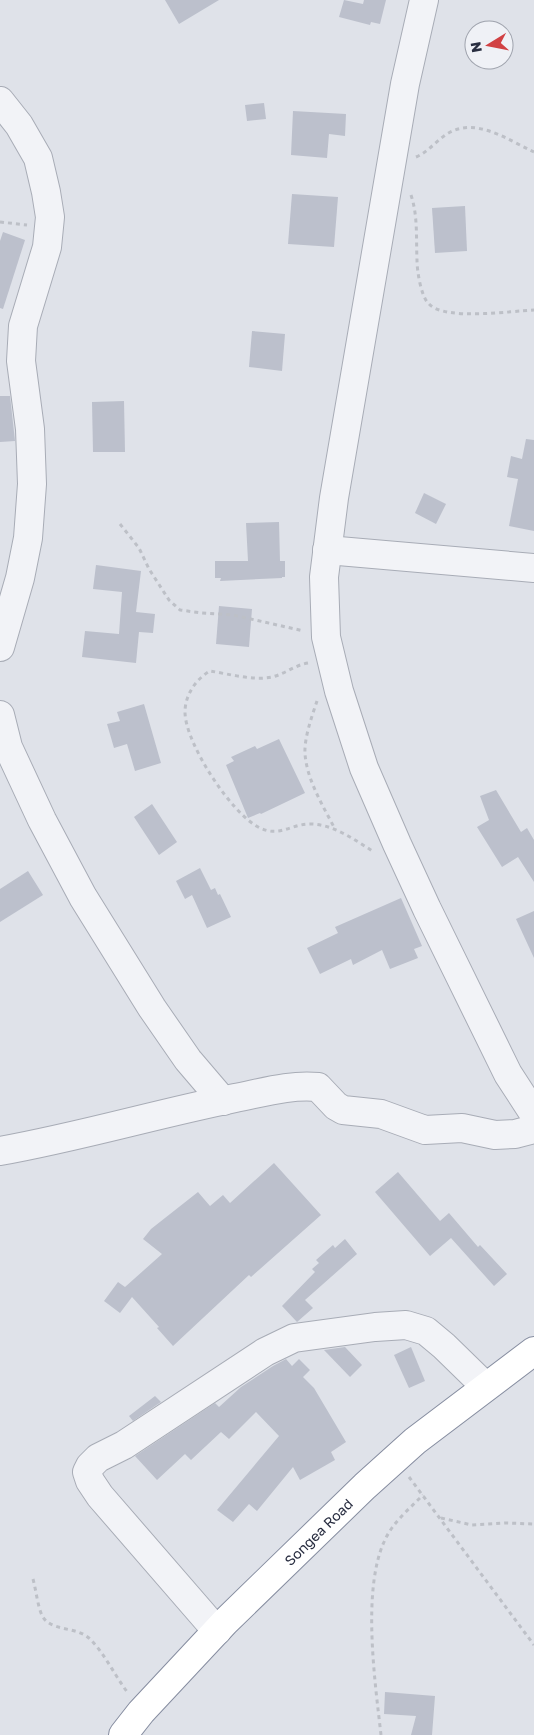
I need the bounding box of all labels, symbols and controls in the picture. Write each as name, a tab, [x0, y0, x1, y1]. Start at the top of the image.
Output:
north arrow	[464, 20, 514, 70]
text: N	[466, 41, 485, 54]
street label: Songea Road	[280, 1495, 356, 1569]

